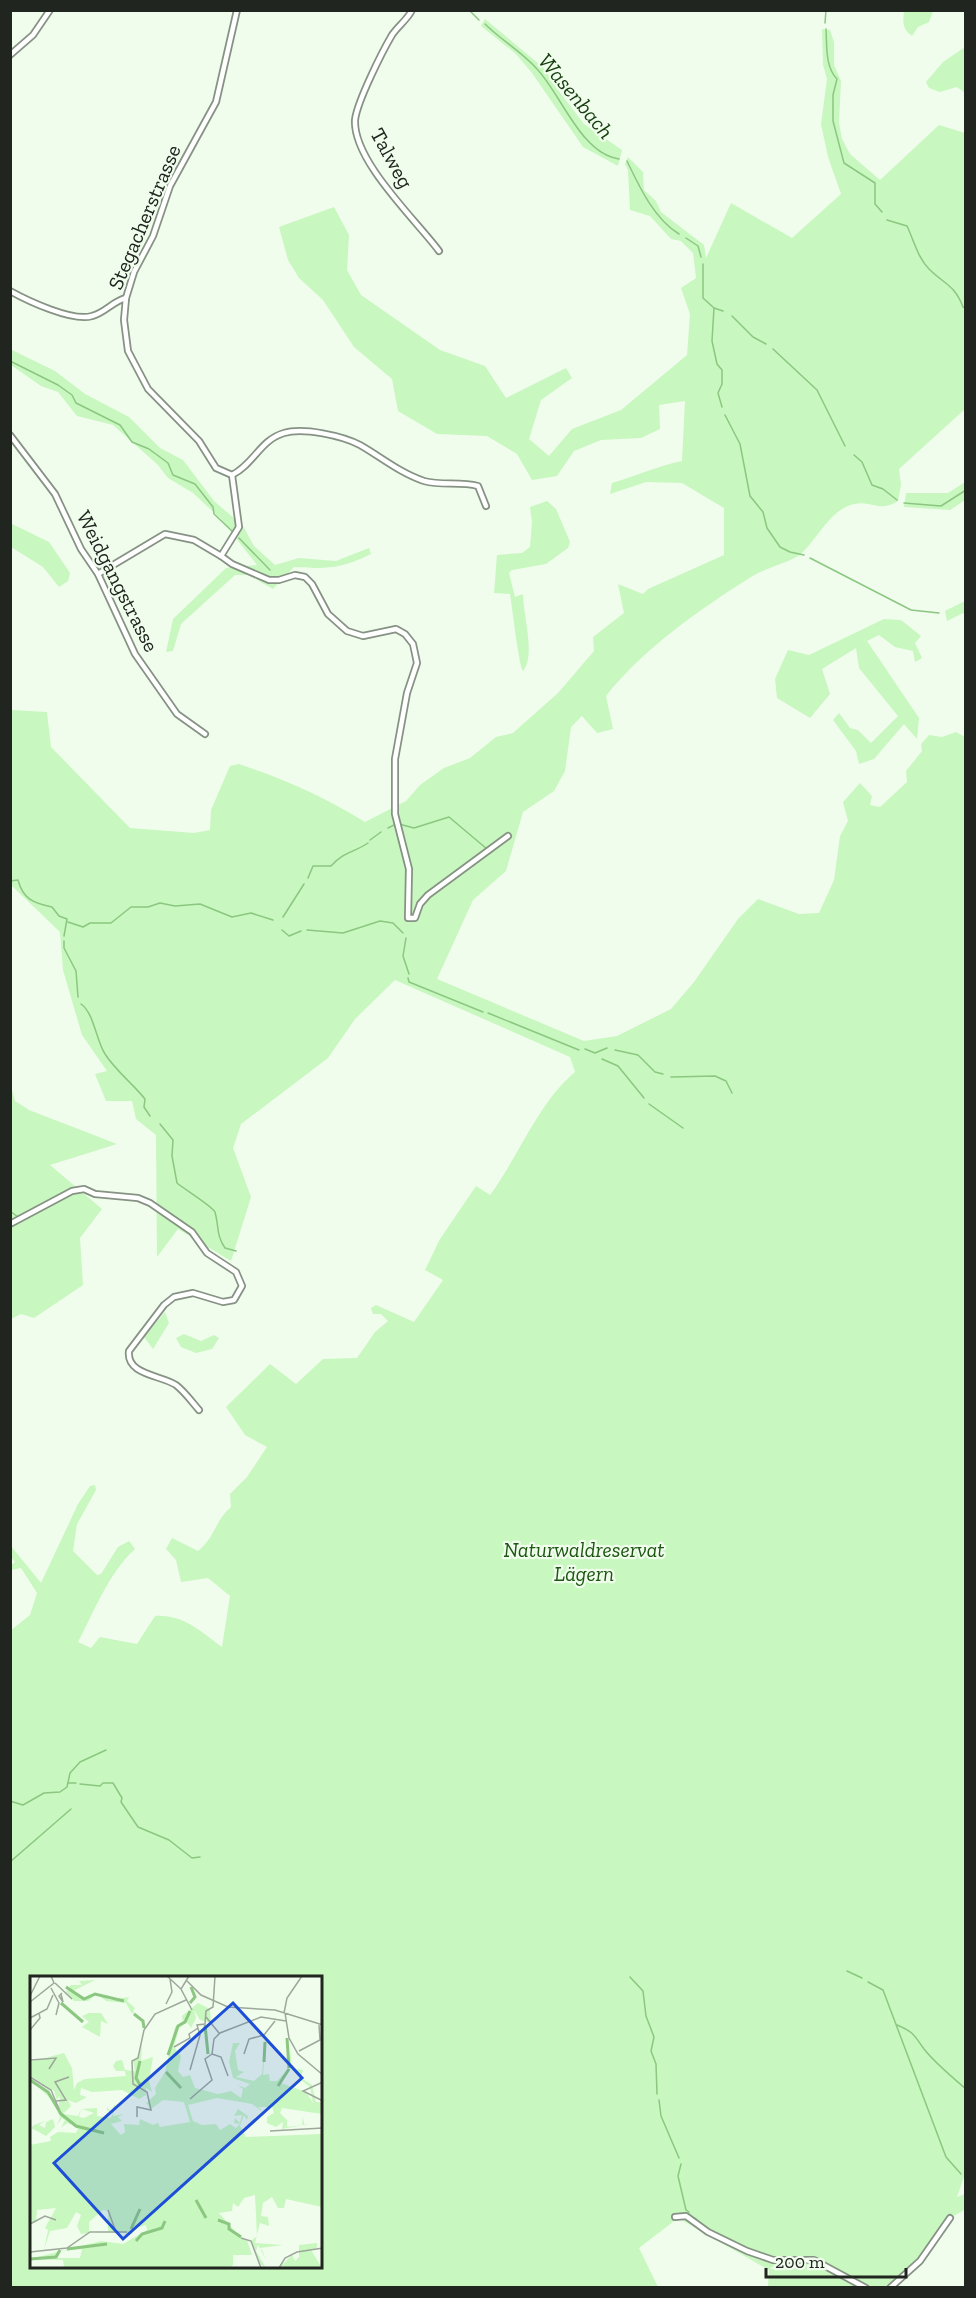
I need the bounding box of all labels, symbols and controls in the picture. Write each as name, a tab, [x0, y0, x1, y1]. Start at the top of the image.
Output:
water label: Wasenbach	[532, 48, 620, 144]
street label: Talweg	[365, 123, 419, 193]
street label: Stegacherstrasse	[102, 141, 186, 293]
street label: Weidgangstrasse	[72, 506, 164, 656]
park label: Naturwaldreservat Lägern	[503, 1537, 665, 1586]
inset map	[30, 1976, 322, 2268]
scale bar	[766, 2241, 906, 2279]
text: 200 m	[775, 2251, 825, 2273]

